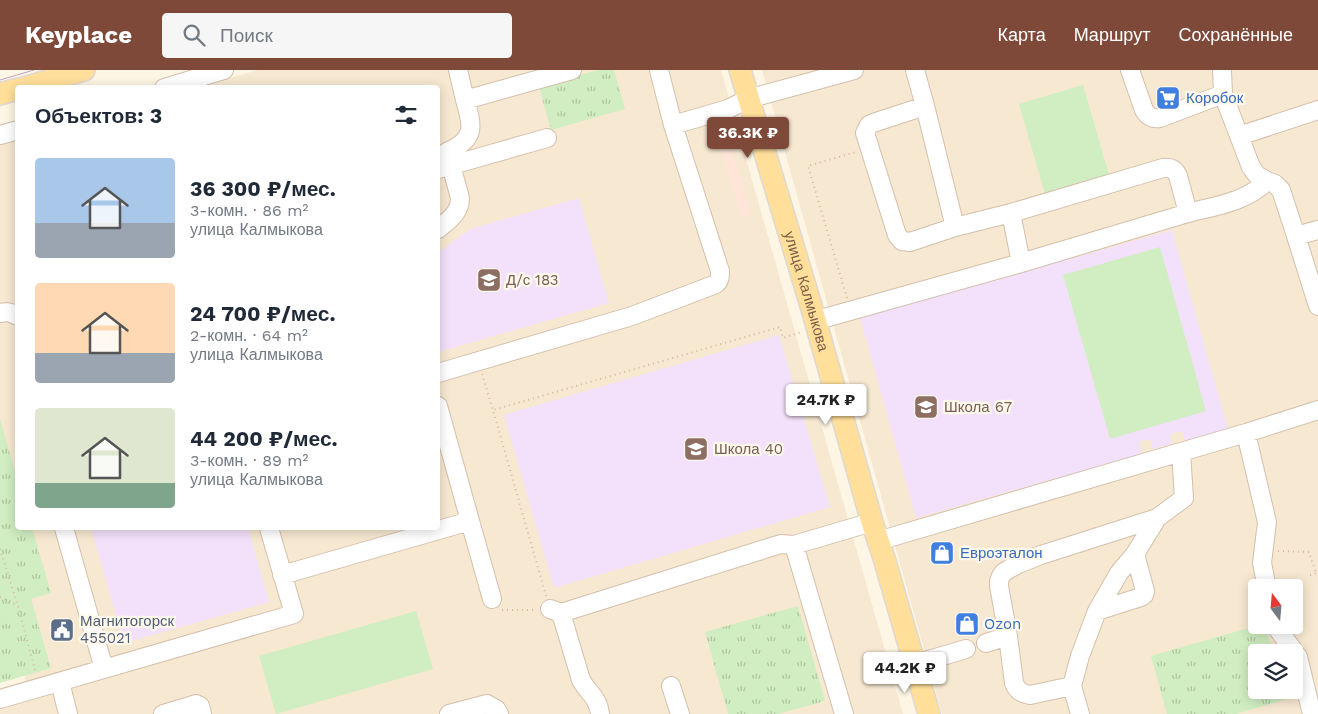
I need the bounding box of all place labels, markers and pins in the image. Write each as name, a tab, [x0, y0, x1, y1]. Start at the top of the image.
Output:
supermarket icon: Коробок	[1155, 85, 1181, 111]
place label: Коробок	[1186, 89, 1244, 107]
pin: 36.3K ₽	[702, 116, 794, 159]
school or university icon: Д/с 183	[476, 267, 502, 293]
place label: Д/с 183	[506, 271, 559, 289]
pin: 24.7K ₽	[780, 384, 872, 426]
school or university icon: Школа 67	[913, 394, 939, 420]
place label: Школа 67	[944, 398, 1012, 416]
school or university icon: Школа 40	[683, 436, 709, 462]
place label: Школа 40	[714, 440, 783, 458]
shop icon: Евроэталон	[929, 540, 955, 566]
place label: Евроэталон	[960, 544, 1043, 562]
shop icon: Ozon	[954, 611, 980, 637]
place label: Магнитогорск 455021	[80, 612, 175, 647]
place label: Ozon	[984, 615, 1021, 633]
public building icon: Магнитогорск 455021	[49, 617, 75, 643]
pin: 44.2K ₽	[859, 652, 951, 694]

